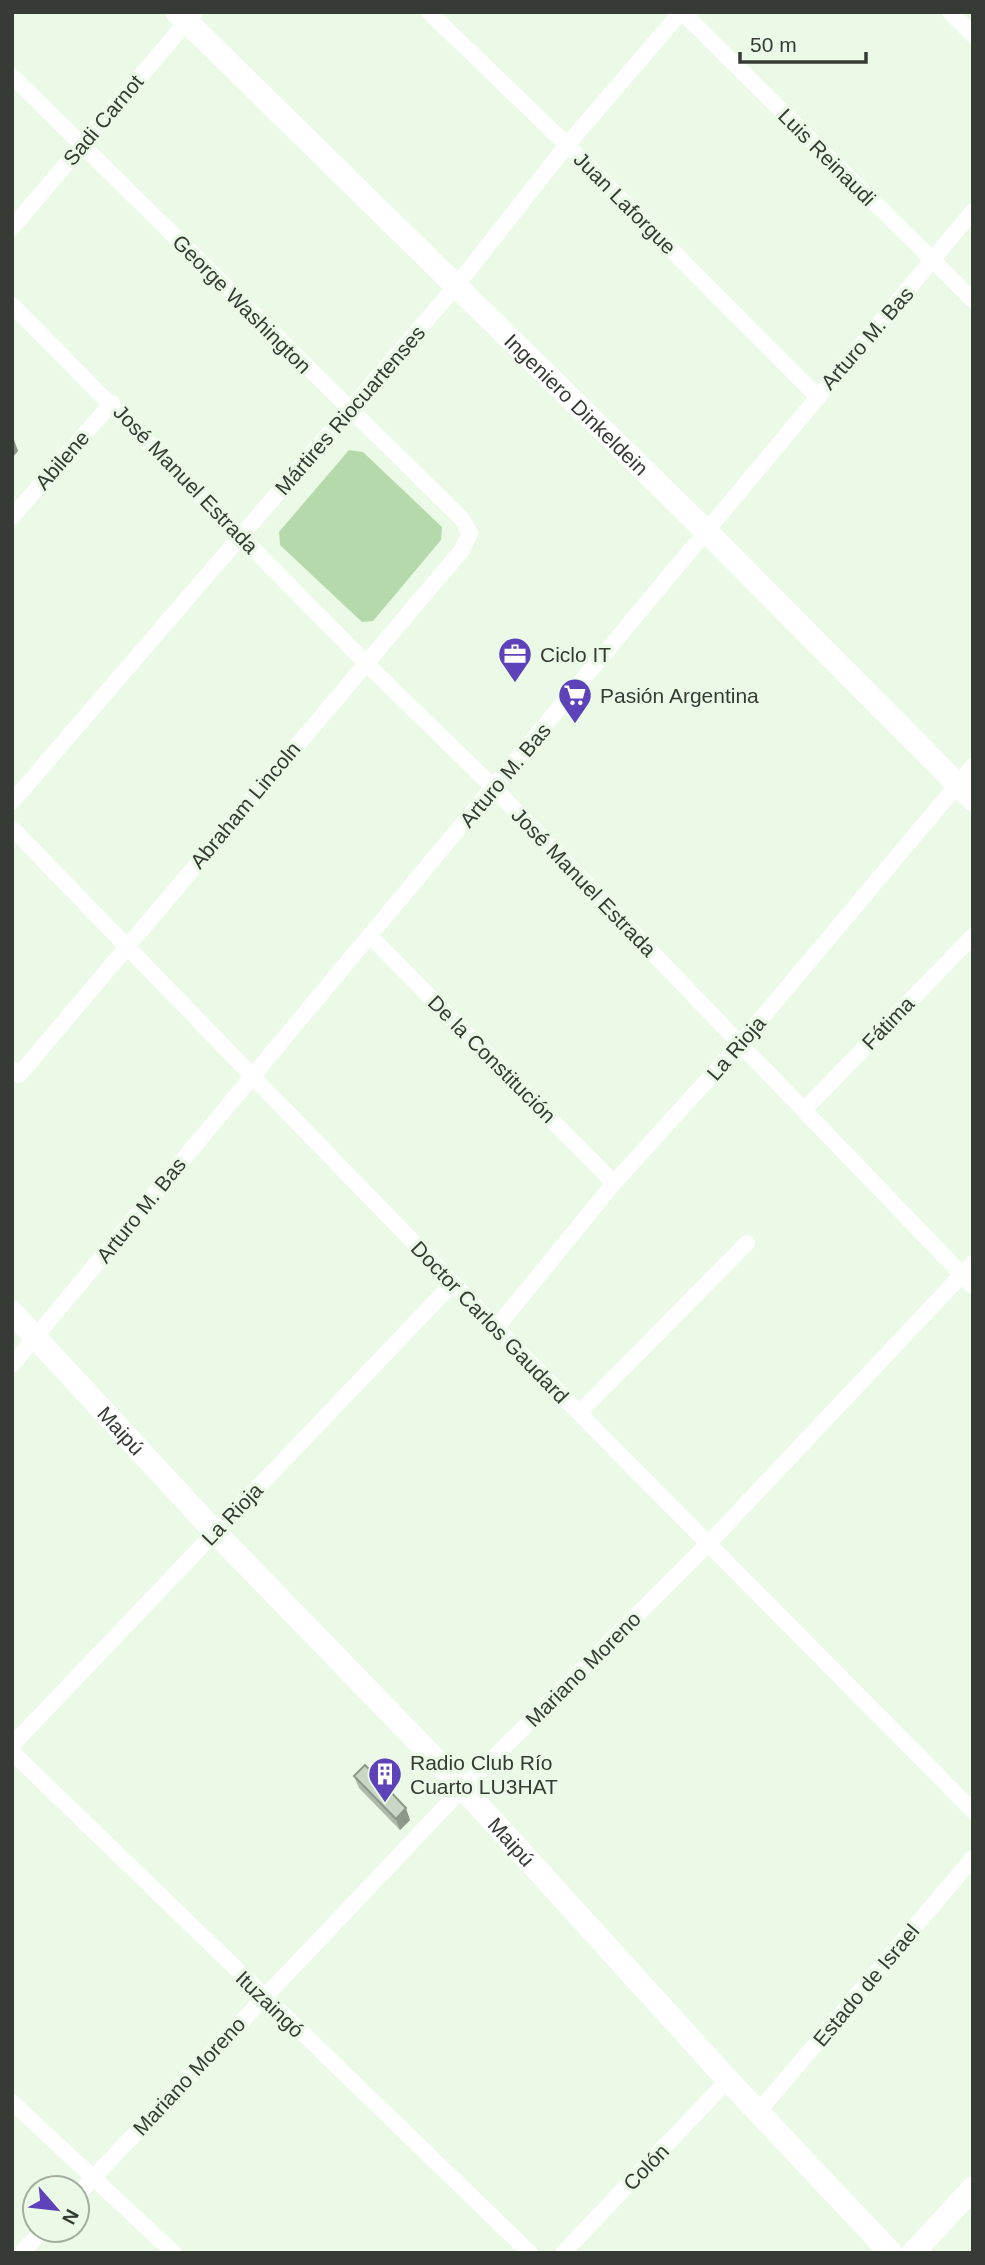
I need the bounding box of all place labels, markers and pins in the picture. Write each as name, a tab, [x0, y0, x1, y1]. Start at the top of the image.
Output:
office icon: Ciclo IT	[496, 635, 534, 684]
place label: Ciclo IT	[540, 643, 611, 666]
supermarket icon: Pasión Argentina	[556, 676, 594, 725]
place label: Pasión Argentina	[600, 684, 759, 707]
place label: Radio Club Río Cuarto LU3HAT	[410, 1751, 558, 1798]
building icon: Radio Club Río Cuarto LU3HAT	[366, 1755, 404, 1804]

